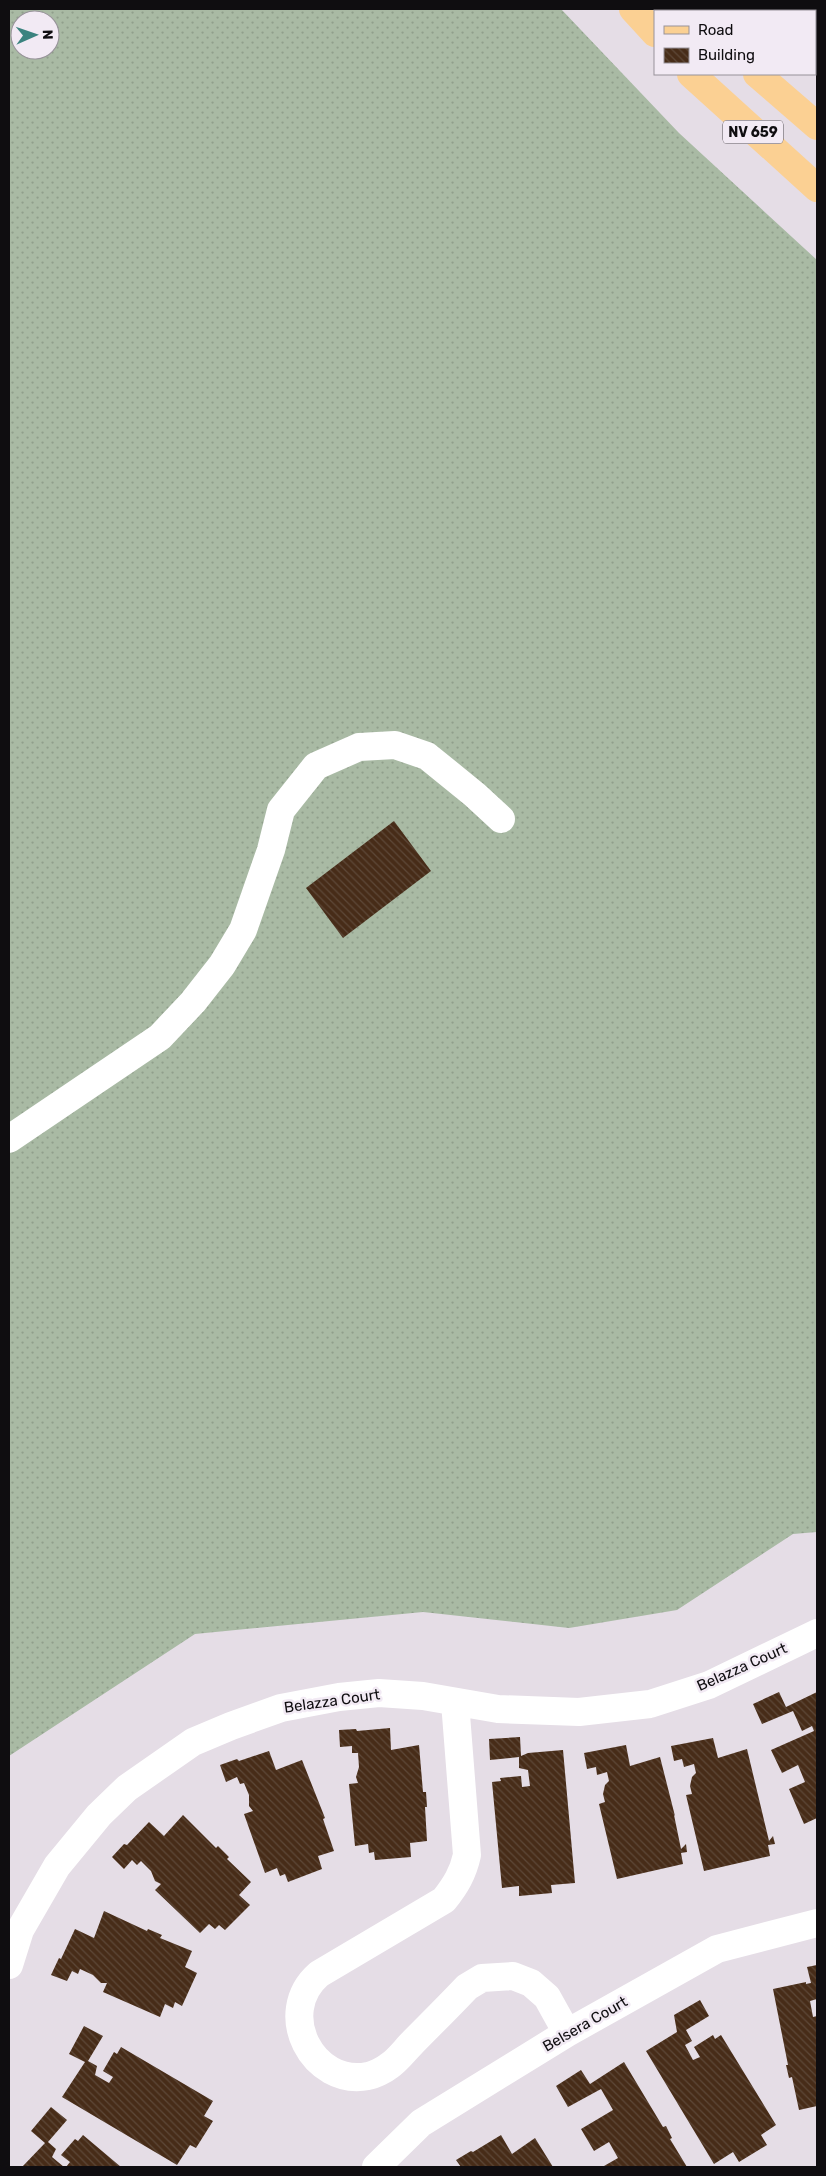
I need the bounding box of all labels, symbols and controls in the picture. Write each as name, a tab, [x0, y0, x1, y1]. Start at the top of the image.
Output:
north arrow	[10, 10, 60, 60]
legend	[654, 10, 816, 75]
text: Road	[698, 21, 734, 39]
text: N	[39, 29, 56, 40]
text: Building	[698, 46, 755, 64]
road number: NV 659	[723, 120, 783, 144]
street label: Belazza Court	[694, 1639, 790, 1695]
street label: Belazza Court	[283, 1685, 381, 1717]
street label: Belsera Court	[539, 1992, 631, 2056]

